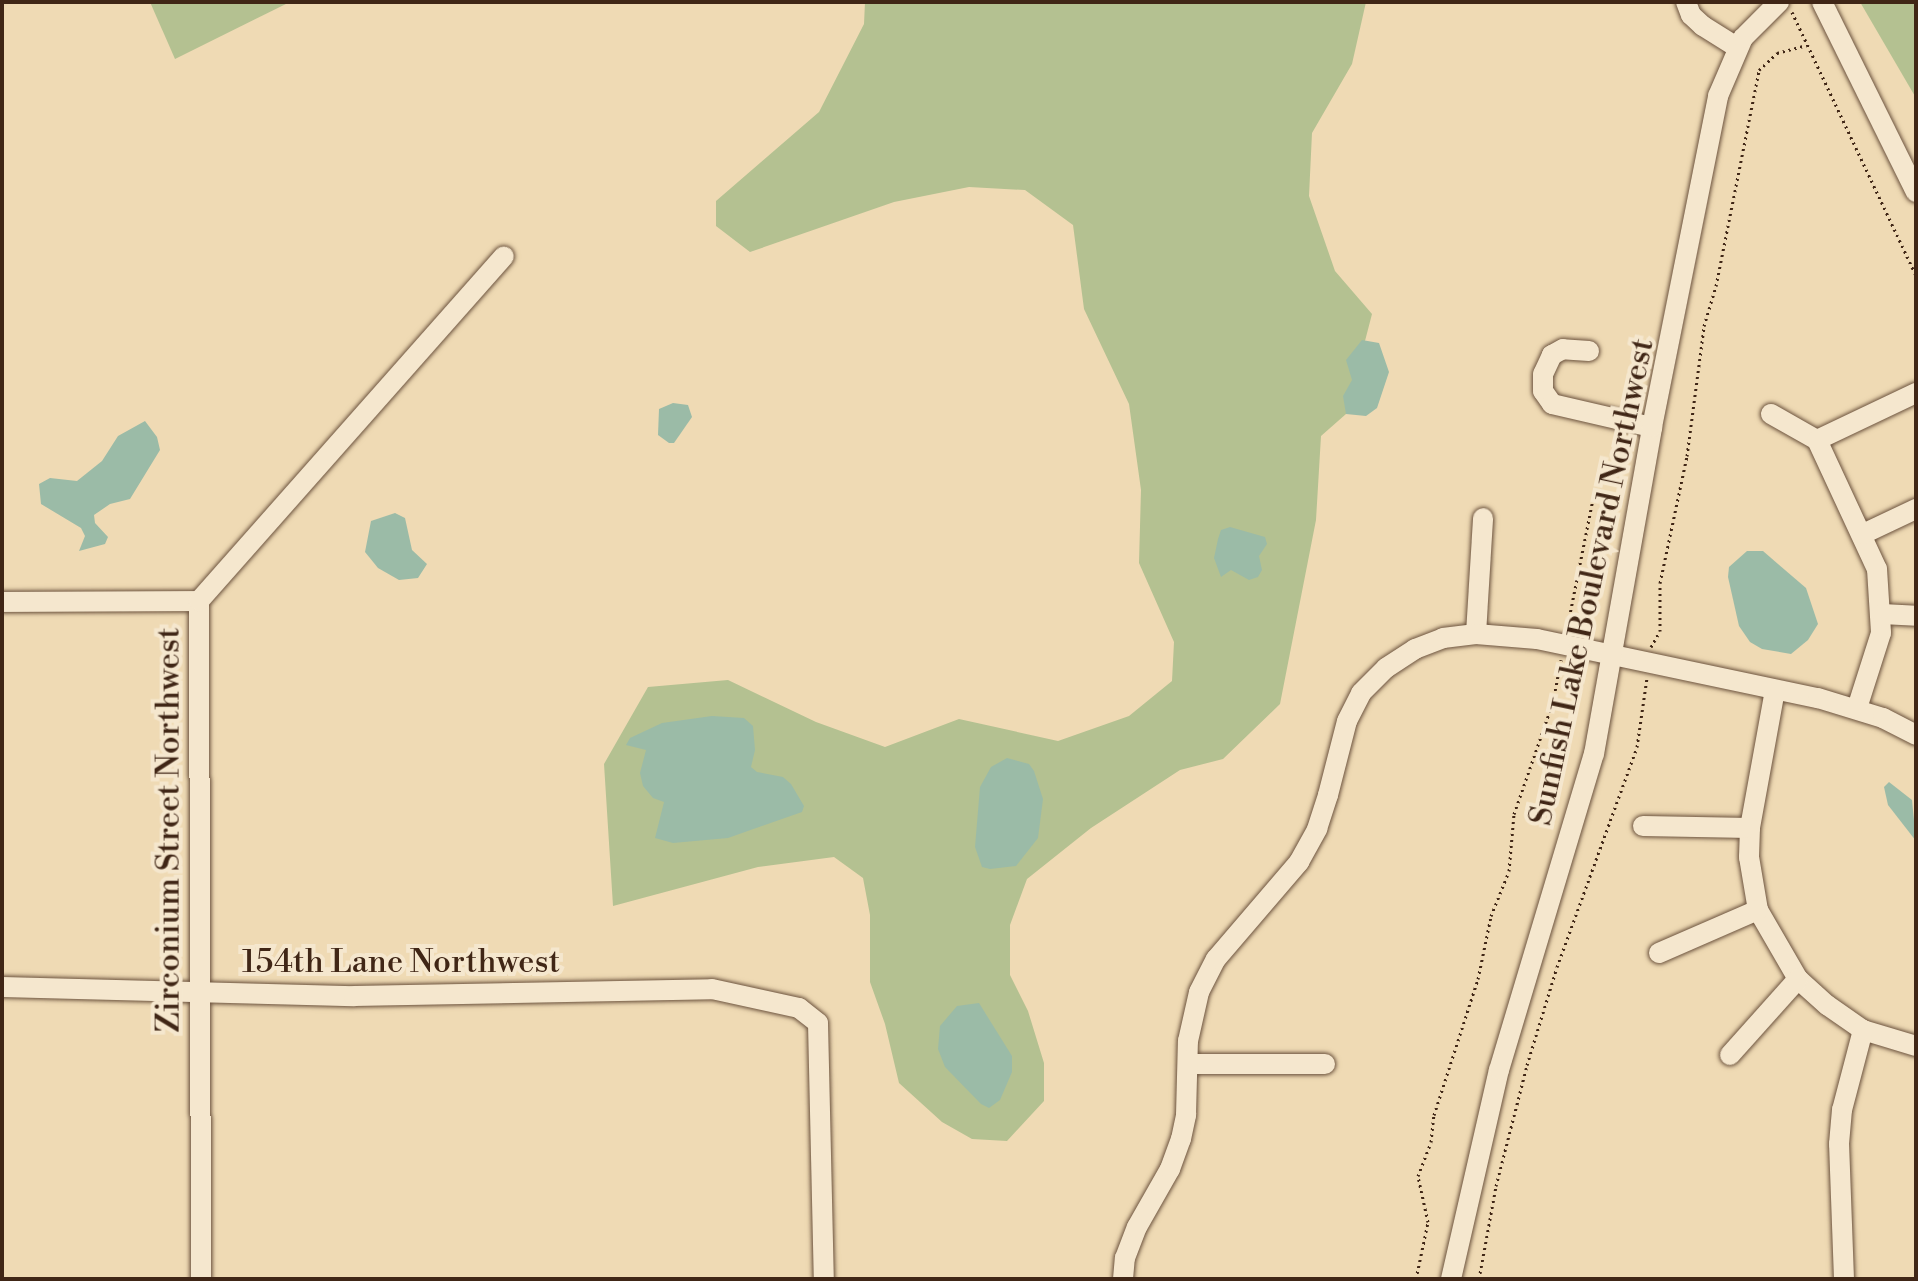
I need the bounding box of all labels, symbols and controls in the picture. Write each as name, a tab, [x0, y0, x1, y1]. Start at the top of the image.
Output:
street label: Sunfish Lake Boulevard Northwest	[1522, 335, 1662, 829]
street label: Zirconium Street Northwest	[150, 627, 188, 1033]
street label: 154th Lane Northwest	[242, 943, 560, 981]

